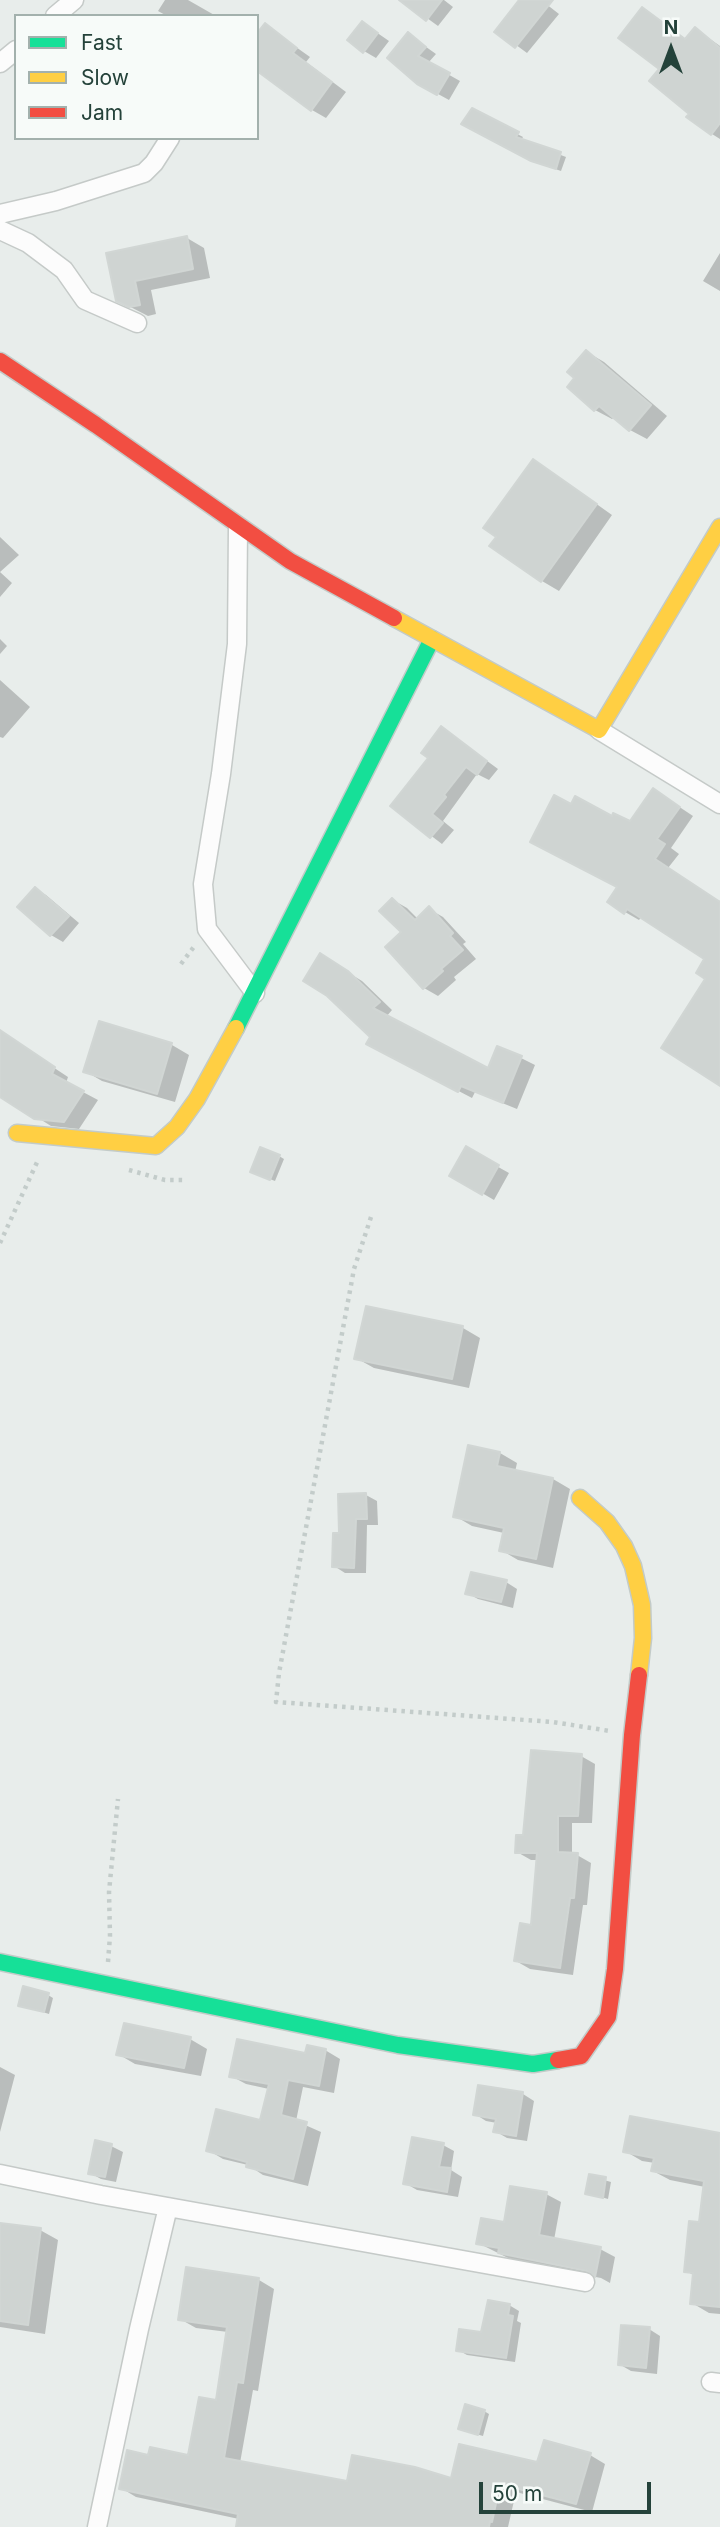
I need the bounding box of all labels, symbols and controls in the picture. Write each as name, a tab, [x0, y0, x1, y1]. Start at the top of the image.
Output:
legend	[14, 14, 259, 140]
north arrow	[636, 14, 706, 84]
text: N	[664, 16, 678, 39]
text: Fast	[81, 30, 123, 55]
text: Slow	[81, 65, 129, 90]
text: Jam	[81, 100, 123, 125]
scale bar	[482, 2468, 654, 2512]
text: 50 m	[492, 2481, 542, 2506]

